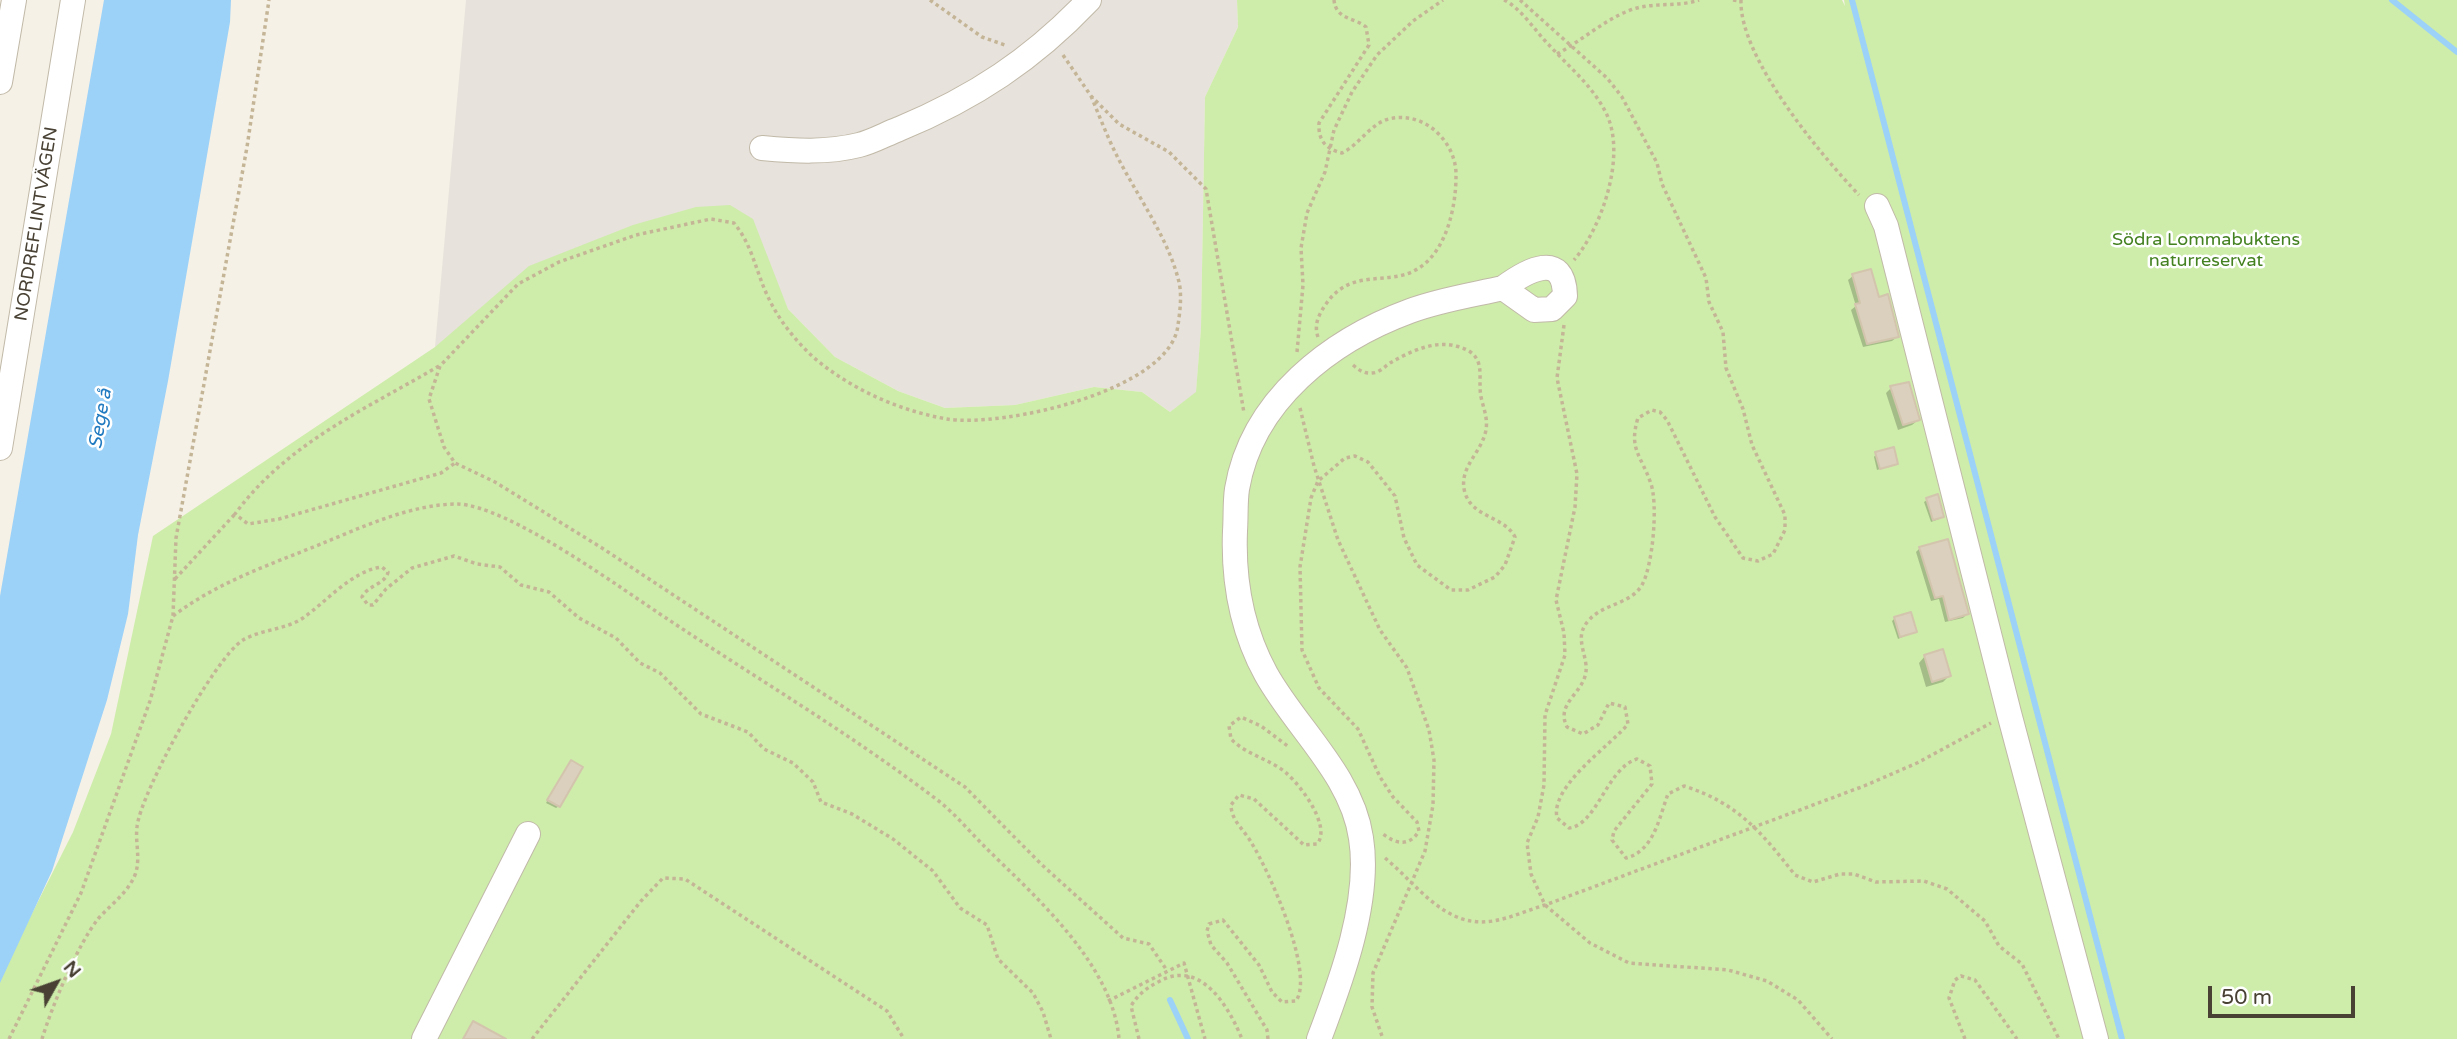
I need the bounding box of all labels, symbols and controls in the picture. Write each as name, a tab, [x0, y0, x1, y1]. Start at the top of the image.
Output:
street label: NORDREFLINTVÄGEN	[11, 125, 63, 323]
park label: Södra Lommabuktens naturreservat	[2112, 229, 2300, 272]
water label: Sege å	[84, 387, 118, 451]
north arrow	[21, 948, 91, 1018]
text: N	[59, 957, 85, 982]
scale bar	[2212, 972, 2359, 1016]
text: 50 m	[2221, 985, 2272, 1010]

